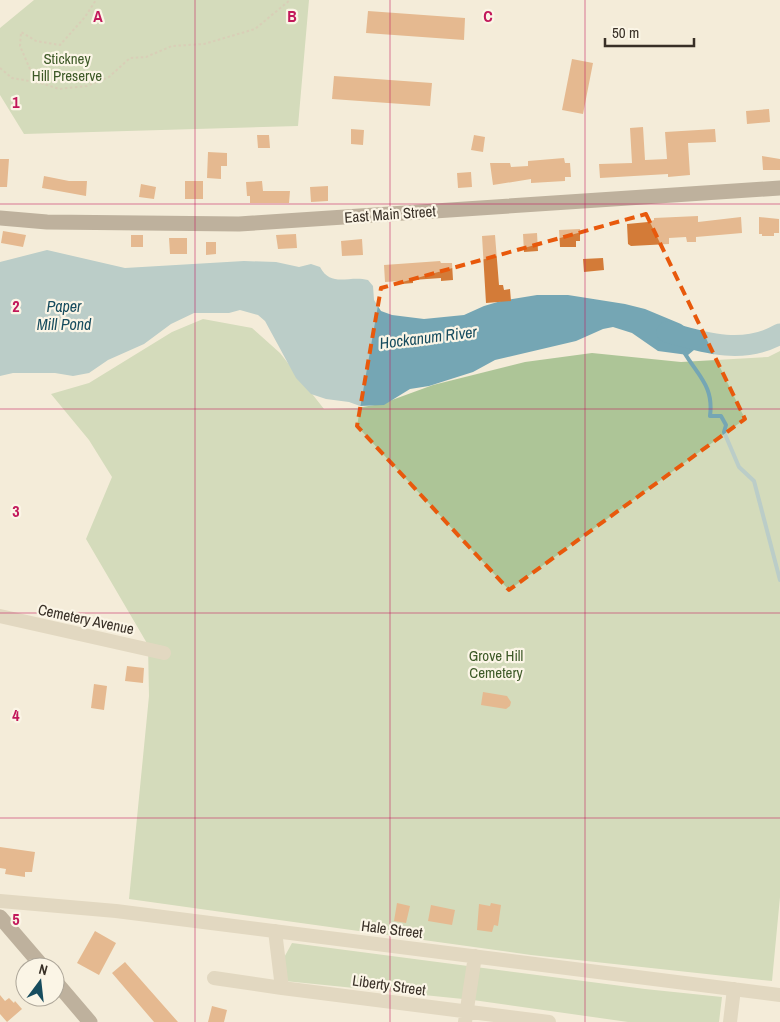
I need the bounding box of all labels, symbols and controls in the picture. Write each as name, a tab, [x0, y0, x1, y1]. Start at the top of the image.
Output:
text: A	[93, 5, 103, 27]
text: B	[287, 5, 297, 27]
text: C	[483, 5, 493, 27]
scale bar	[605, 15, 694, 47]
text: 50 m	[612, 22, 639, 43]
park label: Stickney Hill Preserve	[32, 48, 102, 86]
text: 1	[12, 91, 20, 113]
street label: East Main Street	[344, 200, 437, 228]
text: 2	[12, 295, 20, 317]
water label: Paper Mill Pond	[37, 295, 92, 335]
water label: Hockanum River	[378, 320, 478, 354]
text: 3	[12, 500, 20, 522]
street label: Cemetery Avenue	[36, 599, 136, 639]
park label: Grove Hill Cemetery	[469, 645, 524, 683]
text: 4	[12, 704, 20, 726]
text: 5	[12, 908, 20, 930]
street label: Hale Street	[360, 915, 424, 943]
north arrow	[15, 957, 65, 1007]
text: N	[37, 960, 50, 979]
street label: Liberty Street	[351, 969, 428, 1001]

